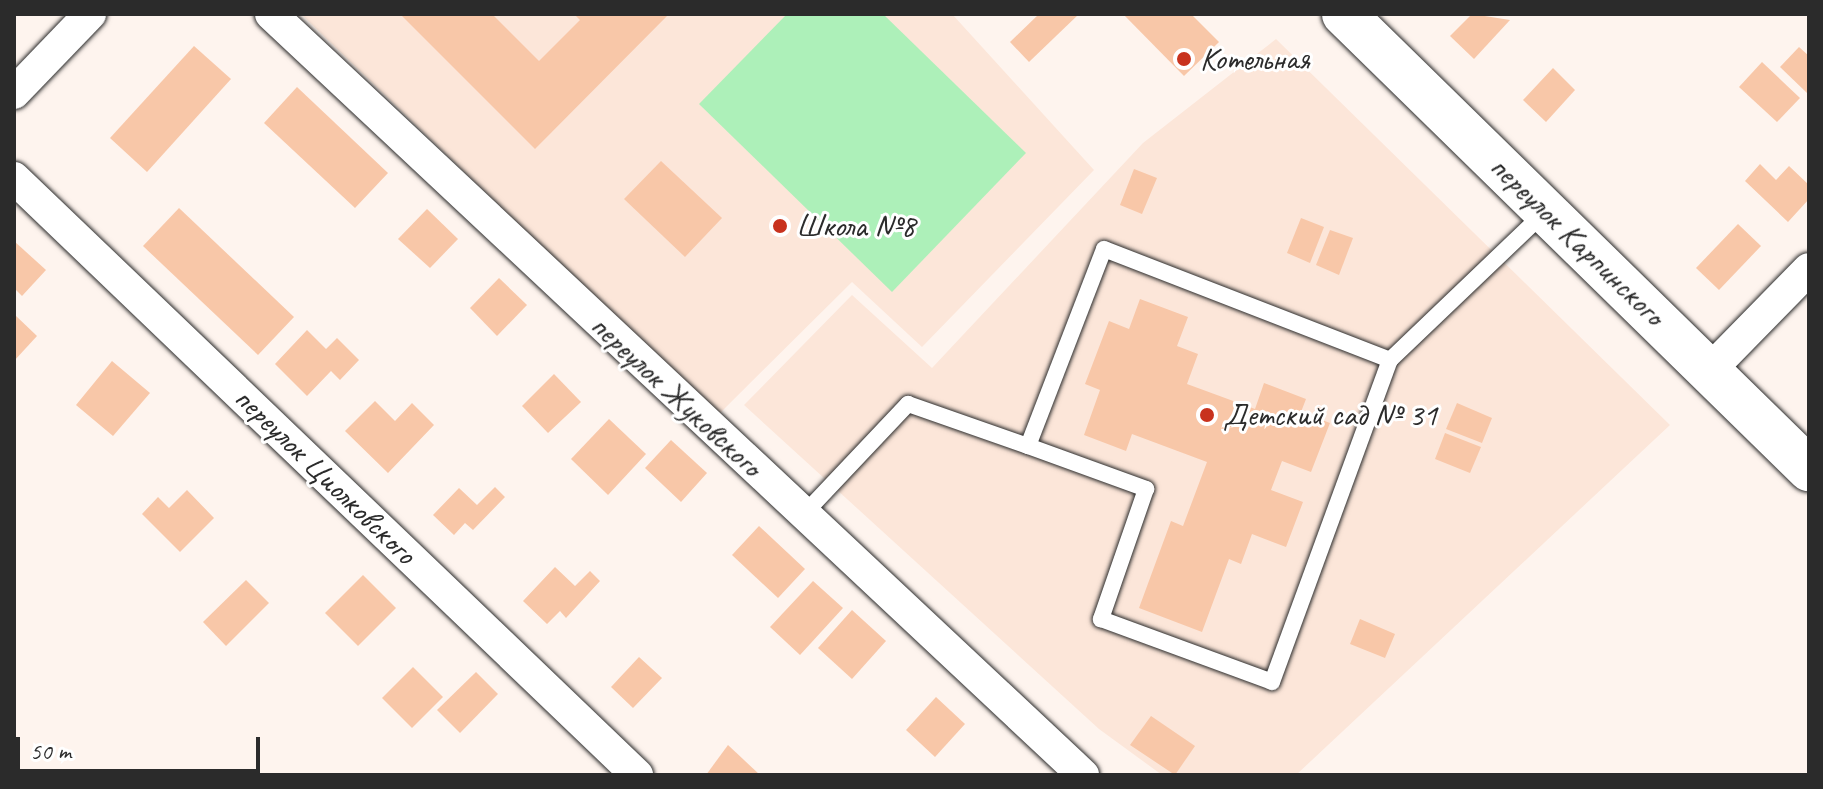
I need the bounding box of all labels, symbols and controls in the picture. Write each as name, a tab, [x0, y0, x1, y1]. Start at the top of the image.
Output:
place label: Котельная	[1200, 40, 1310, 78]
marker: Котельная	[1175, 50, 1193, 68]
street label: переулок Карпинского	[1480, 147, 1674, 335]
place label: Школа №8	[796, 207, 915, 245]
marker: Школа №8	[771, 217, 789, 235]
street label: переулок Жуковского	[582, 306, 770, 486]
street label: переулок Циолковского	[226, 380, 424, 572]
place label: Детский сад № 31	[1223, 396, 1437, 434]
marker: Детский сад № 31	[1198, 406, 1216, 424]
scale bar	[20, 721, 264, 771]
text: 50 m	[30, 736, 71, 766]

